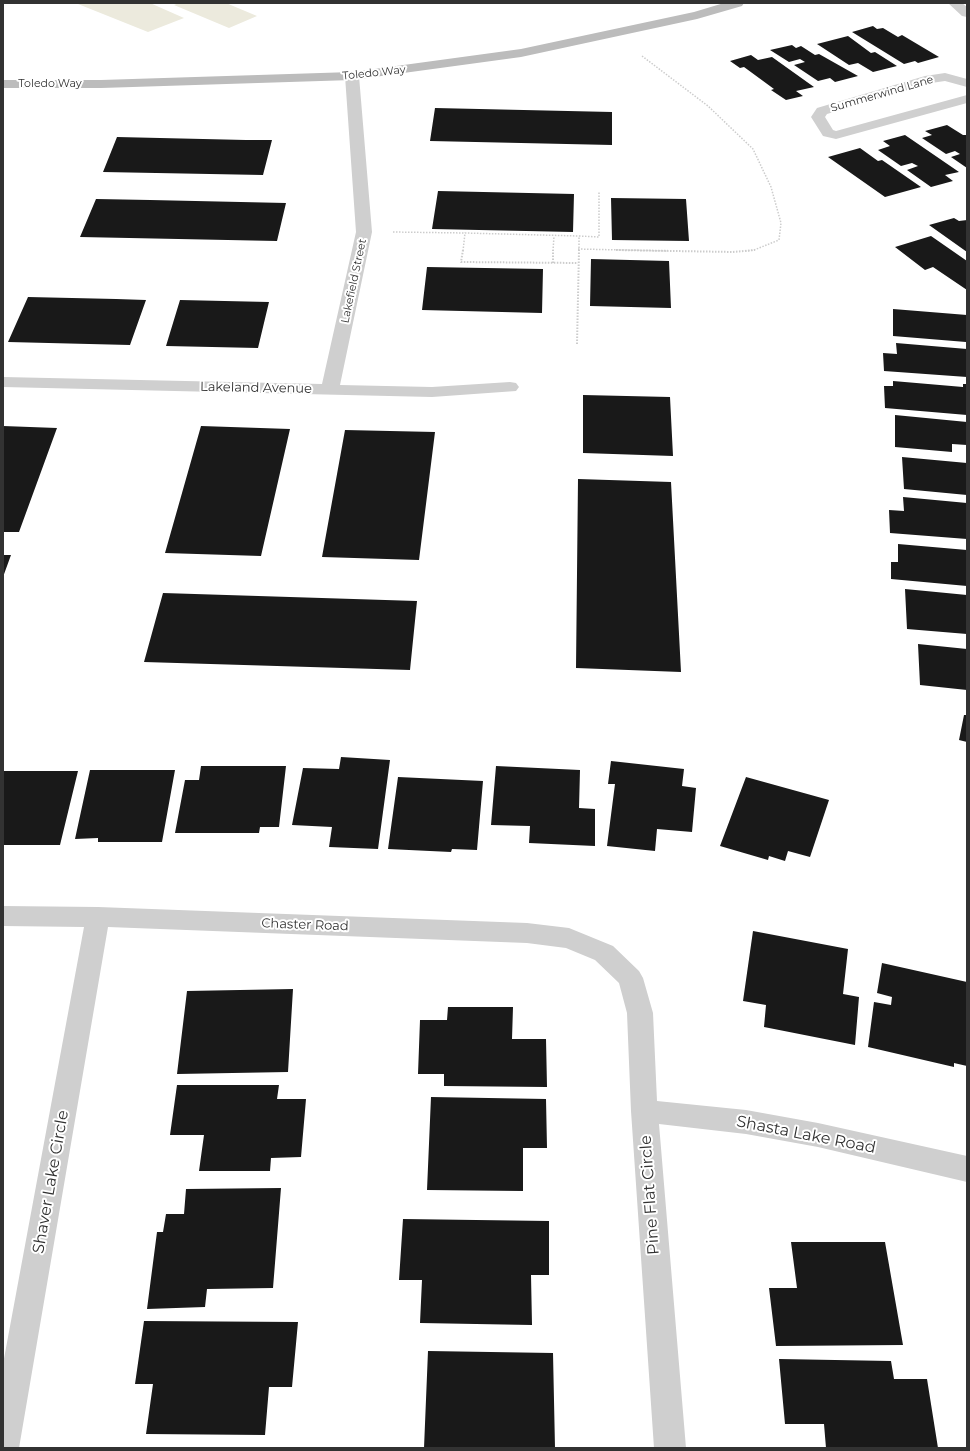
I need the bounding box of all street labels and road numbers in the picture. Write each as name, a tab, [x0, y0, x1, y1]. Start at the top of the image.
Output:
street label: Toledo Way	[342, 63, 406, 83]
street label: Summerwind Lane	[829, 73, 935, 115]
street label: Toledo Way	[18, 77, 82, 91]
street label: Lakefield Street	[339, 238, 369, 324]
street label: Lakeland Avenue	[200, 379, 312, 397]
street label: Chaster Road	[261, 916, 349, 934]
street label: Shaver Lake Circle	[29, 1109, 73, 1255]
street label: Shasta Lake Road	[735, 1112, 877, 1158]
street label: Pine Flat Circle	[636, 1135, 664, 1255]

